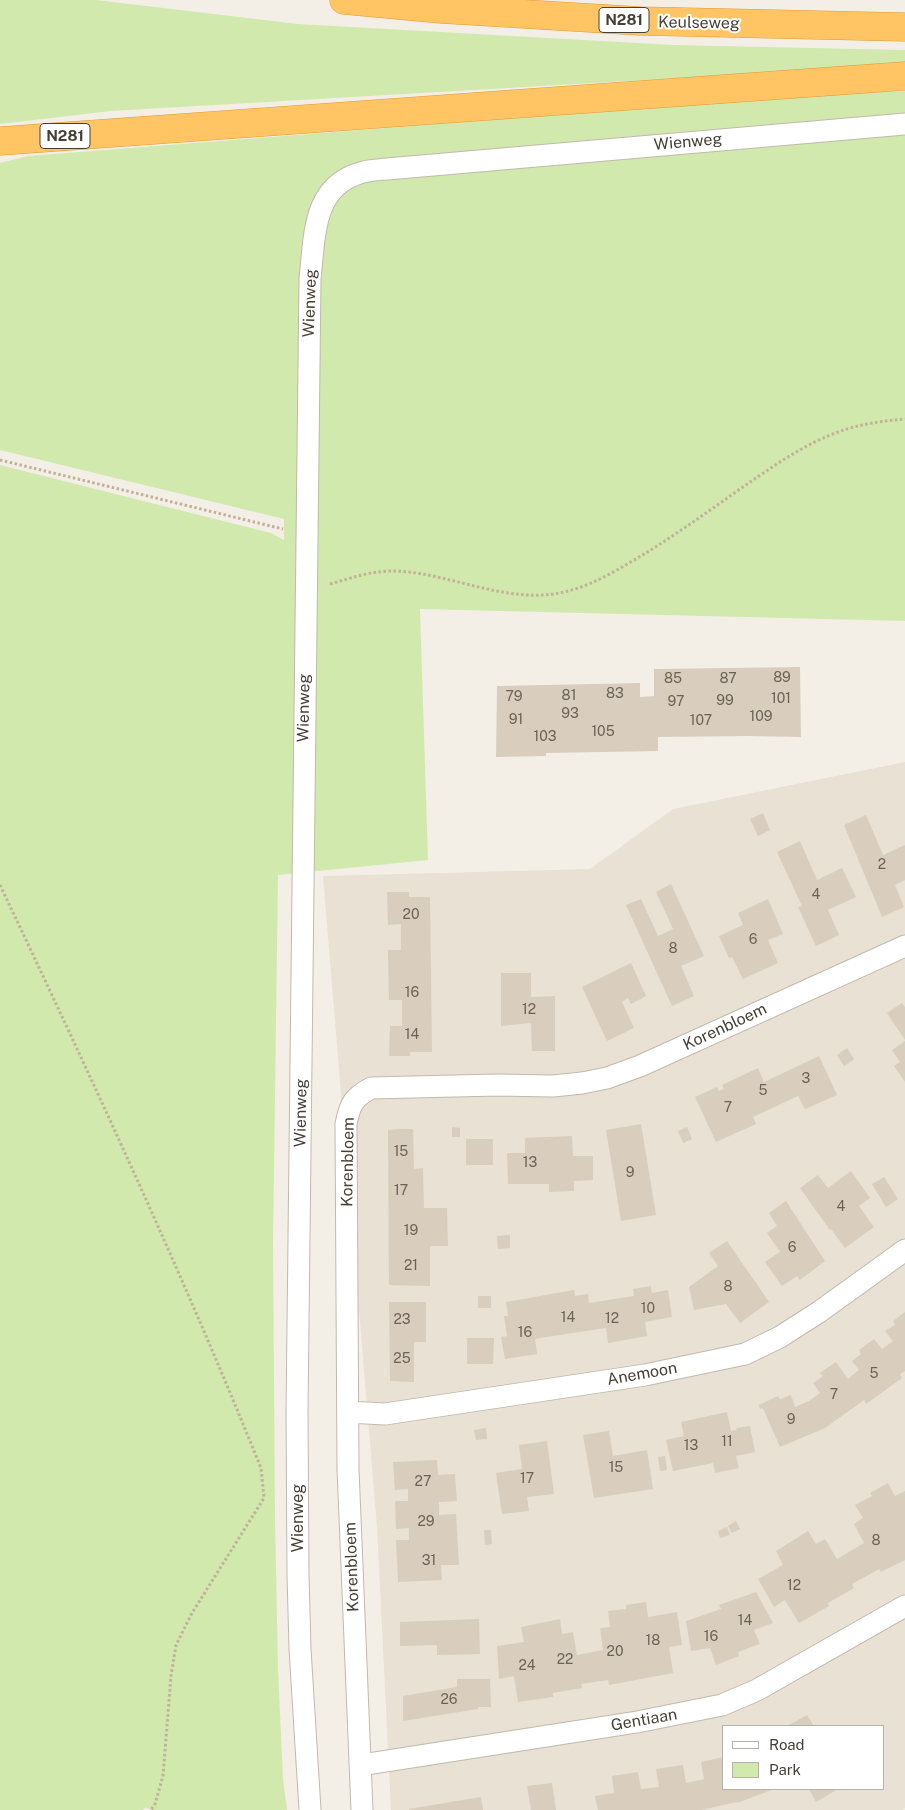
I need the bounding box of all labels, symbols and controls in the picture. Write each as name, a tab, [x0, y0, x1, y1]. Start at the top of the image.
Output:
road number: N281	[599, 8, 649, 32]
street label: Keulseweg	[658, 13, 740, 33]
road number: N281	[40, 124, 90, 148]
street label: Wienweg	[653, 129, 723, 155]
street label: Wienweg	[299, 268, 321, 338]
house number: 89	[773, 670, 791, 686]
house number: 85	[664, 671, 682, 687]
house number: 87	[719, 671, 737, 687]
street label: Wienweg	[294, 674, 314, 742]
house number: 83	[606, 686, 624, 702]
house number: 81	[562, 688, 576, 704]
house number: 79	[506, 689, 522, 705]
house number: 101	[771, 691, 791, 707]
house number: 99	[716, 693, 734, 709]
house number: 97	[668, 694, 684, 710]
house number: 93	[561, 706, 579, 722]
house number: 109	[750, 709, 772, 725]
house number: 91	[509, 712, 523, 728]
house number: 107	[690, 713, 712, 729]
house number: 105	[591, 724, 615, 740]
house number: 103	[534, 729, 556, 745]
house number: 2	[878, 857, 886, 873]
house number: 4	[812, 887, 820, 903]
house number: 20	[403, 907, 419, 923]
house number: 6	[749, 932, 757, 948]
house number: 8	[668, 941, 678, 957]
house number: 16	[405, 985, 419, 1001]
street label: Korenbloem	[680, 999, 770, 1055]
house number: 12	[522, 1002, 536, 1018]
house number: 14	[405, 1027, 419, 1043]
house number: 3	[802, 1071, 810, 1087]
street label: Wienweg	[291, 1079, 311, 1147]
house number: 5	[759, 1083, 767, 1099]
house number: 7	[724, 1100, 732, 1116]
street label: Korenbloem	[338, 1117, 358, 1207]
house number: 15	[394, 1144, 408, 1160]
house number: 13	[523, 1155, 537, 1171]
house number: 9	[626, 1165, 634, 1181]
house number: 17	[394, 1183, 408, 1199]
house number: 4	[837, 1199, 845, 1215]
house number: 19	[404, 1223, 418, 1239]
house number: 6	[788, 1240, 796, 1256]
house number: 21	[404, 1258, 418, 1274]
house number: 8	[723, 1279, 733, 1295]
house number: 10	[641, 1301, 655, 1317]
house number: 14	[561, 1310, 575, 1326]
house number: 12	[605, 1311, 619, 1327]
house number: 23	[393, 1312, 411, 1328]
house number: 16	[518, 1325, 532, 1341]
house number: 25	[393, 1351, 411, 1367]
street label: Anemoon	[605, 1358, 679, 1390]
house number: 5	[870, 1366, 878, 1382]
house number: 7	[830, 1387, 838, 1403]
house number: 9	[787, 1412, 795, 1428]
house number: 11	[721, 1434, 733, 1450]
house number: 13	[684, 1438, 698, 1454]
house number: 15	[609, 1460, 623, 1476]
house number: 17	[520, 1471, 534, 1487]
house number: 27	[415, 1474, 431, 1490]
street label: Wienweg	[288, 1484, 308, 1552]
house number: 29	[417, 1514, 435, 1530]
street label: Korenbloem	[341, 1522, 363, 1612]
house number: 8	[871, 1533, 881, 1549]
house number: 31	[422, 1553, 436, 1569]
house number: 12	[787, 1578, 801, 1594]
house number: 14	[738, 1613, 752, 1629]
house number: 16	[704, 1629, 718, 1645]
house number: 18	[646, 1633, 660, 1649]
house number: 20	[607, 1644, 623, 1660]
house number: 22	[557, 1652, 573, 1668]
house number: 24	[518, 1658, 536, 1674]
house number: 26	[440, 1692, 458, 1708]
street label: Gentiaan	[609, 1705, 679, 1735]
legend	[722, 1725, 885, 1790]
text: Road	[769, 1736, 805, 1753]
text: Park	[769, 1761, 801, 1778]

